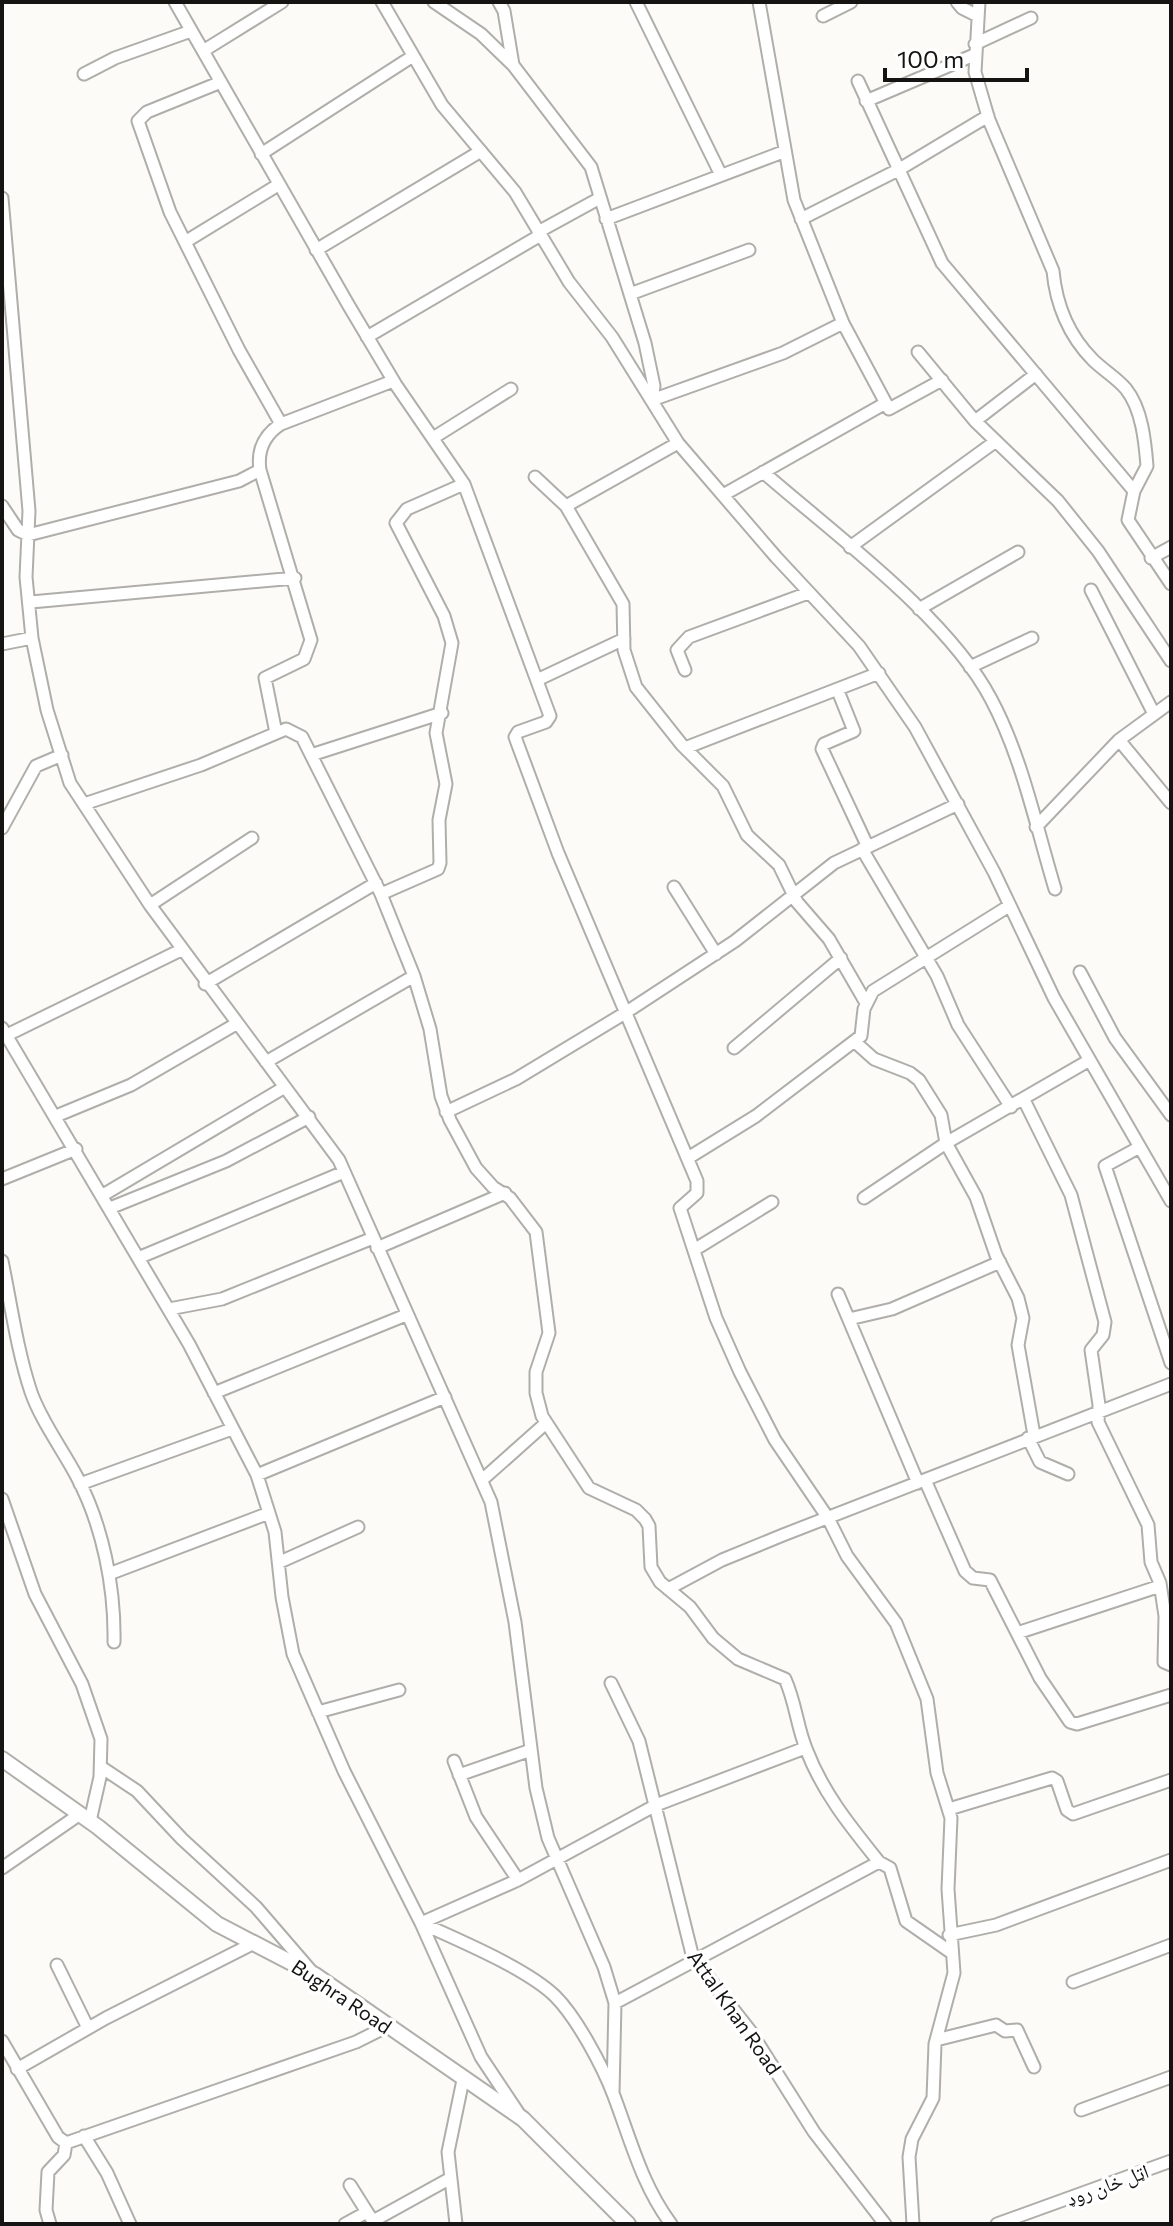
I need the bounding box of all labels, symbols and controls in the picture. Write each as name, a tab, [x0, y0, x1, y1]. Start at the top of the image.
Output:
scale bar	[885, 32, 1027, 82]
text: 100 m	[897, 44, 964, 73]
street label: Attal Khan Road	[683, 1945, 787, 2079]
street label: Bughra Road	[288, 1954, 396, 2038]
street label: اټل خان روډ	[1063, 2158, 1152, 2211]

